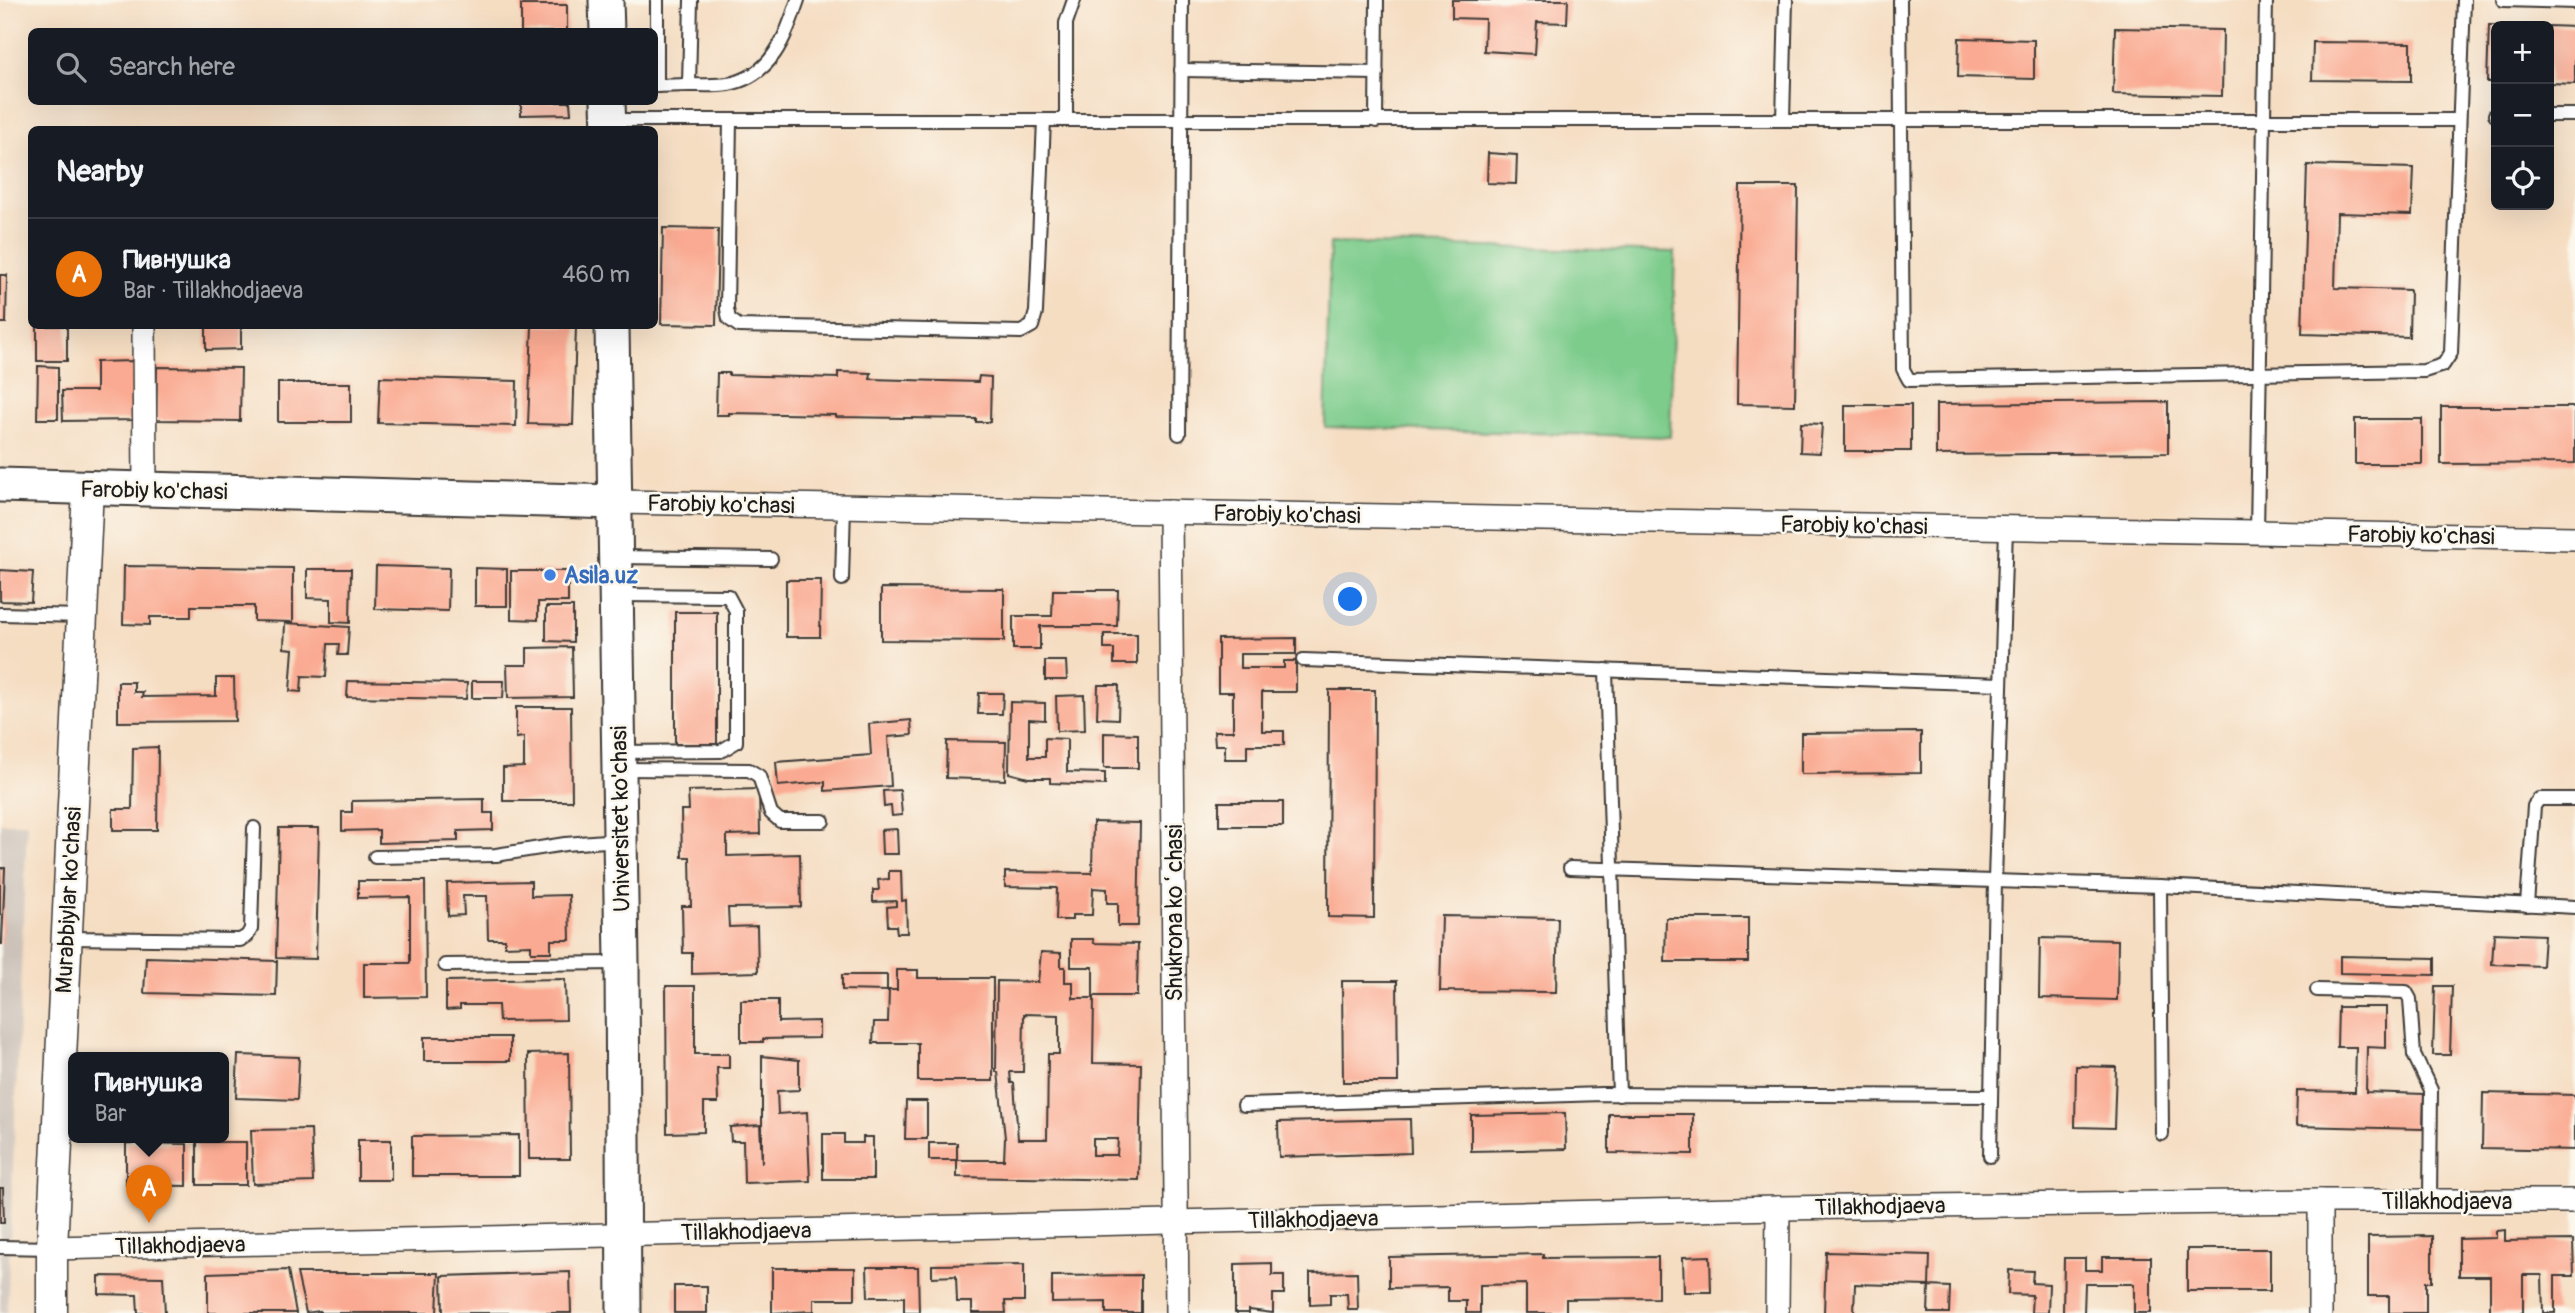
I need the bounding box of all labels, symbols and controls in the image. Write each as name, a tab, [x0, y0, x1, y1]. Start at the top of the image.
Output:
map controls	[2491, 21, 2554, 210]
button: +	[2491, 21, 2554, 84]
search box	[28, 28, 658, 105]
icon: search	[52, 48, 90, 86]
text: Search here	[108, 51, 235, 83]
button: −	[2491, 84, 2554, 147]
button: locate	[2491, 147, 2554, 210]
text: Nearby	[56, 153, 143, 190]
text: Пивнушка	[123, 244, 231, 276]
text: A	[72, 260, 86, 289]
text: 460 m	[562, 260, 630, 289]
text: Bar · Tillakhodjaeva	[123, 276, 303, 305]
street label: Farobiy ko'chasi	[80, 475, 228, 506]
street label: Farobiy ko'chasi	[647, 489, 795, 520]
street label: Farobiy ko'chasi	[1213, 499, 1361, 530]
street label: Farobiy ko'chasi	[1780, 510, 1928, 541]
street label: Farobiy ko'chasi	[2347, 520, 2495, 551]
place label: Asila.uz	[564, 561, 638, 590]
marker: Asila.uz	[542, 567, 558, 583]
your location	[1333, 582, 1367, 616]
street label: Universitet ko'chasi	[604, 726, 637, 912]
street label: Murabbiylar ko'chasi	[49, 806, 88, 994]
street label: Shukrona koʻchasi	[1160, 824, 1189, 1002]
popup	[68, 1052, 229, 1143]
text: Пивнушка	[95, 1067, 202, 1099]
text: Bar	[95, 1099, 126, 1128]
pin: A	[126, 1165, 172, 1223]
street label: Tillakhodjaeva	[2382, 1187, 2512, 1216]
street label: Tillakhodjaeva	[1814, 1191, 1946, 1222]
street label: Tillakhodjaeva	[1247, 1204, 1379, 1235]
street label: Tillakhodjaeva	[680, 1216, 812, 1247]
street label: Tillakhodjaeva	[114, 1230, 246, 1261]

